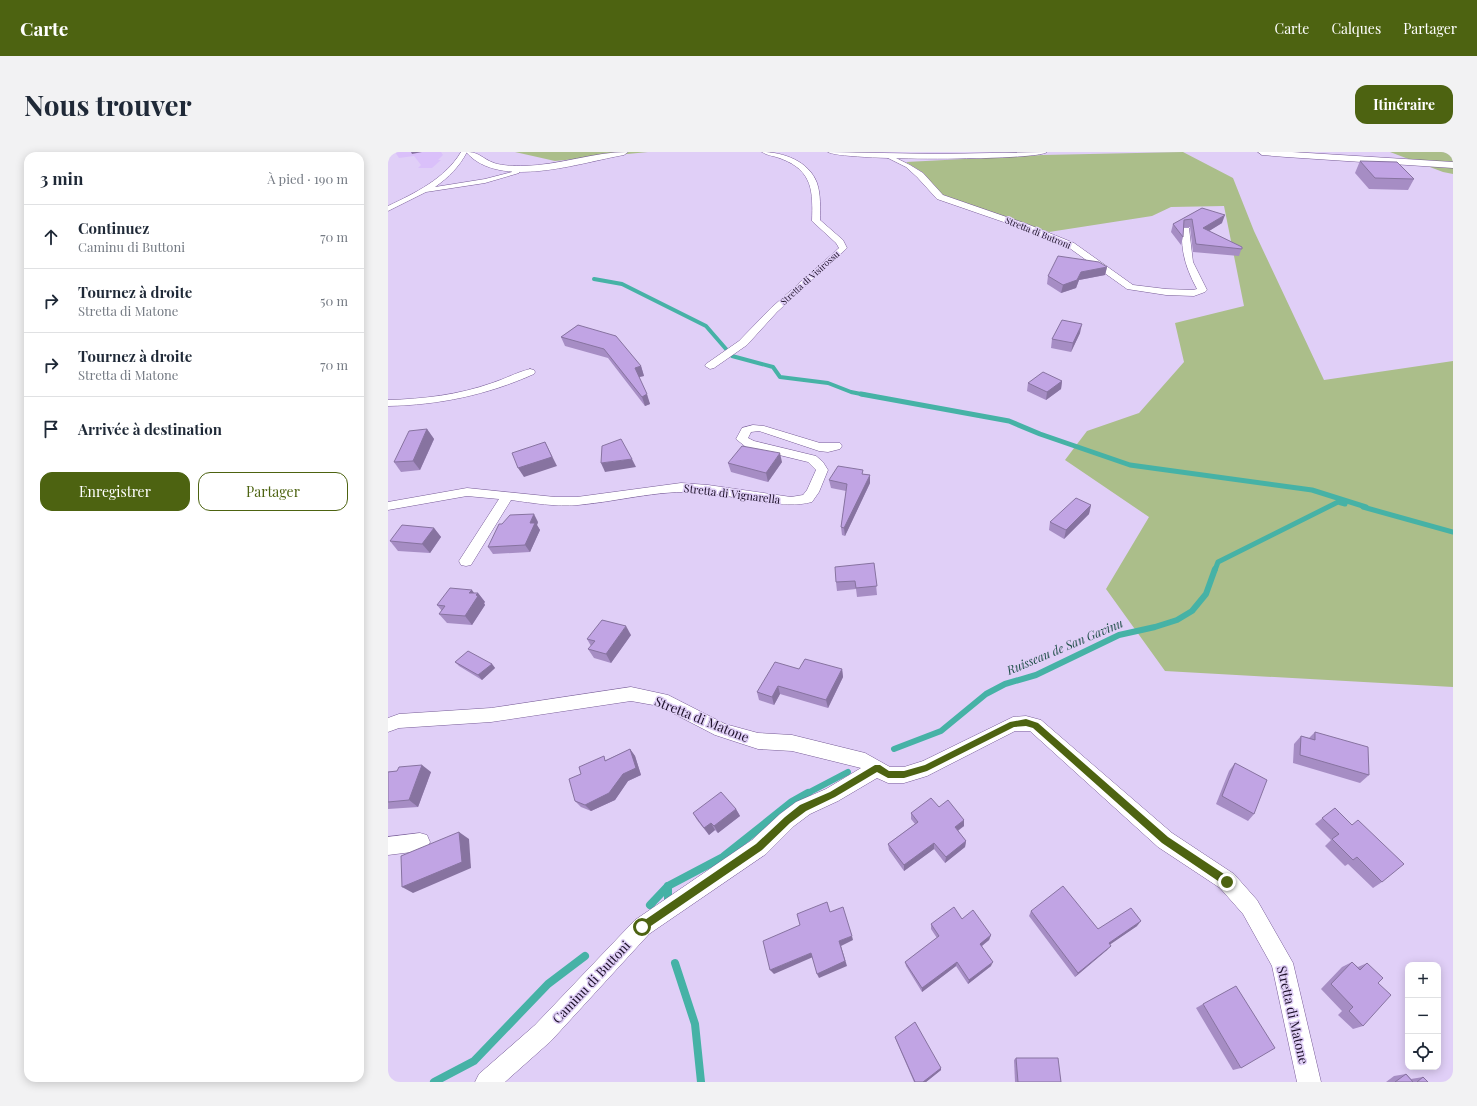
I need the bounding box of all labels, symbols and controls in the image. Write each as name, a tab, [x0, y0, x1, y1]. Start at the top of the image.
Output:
text: Carte	[20, 15, 68, 41]
text: Carte	[1275, 19, 1309, 38]
text: Calques	[1331, 19, 1381, 38]
text: Partager	[1403, 19, 1457, 38]
button: Itinéraire	[1355, 85, 1453, 124]
text: Nous trouver	[24, 86, 192, 123]
text: 3 min	[40, 167, 83, 189]
text: À pied · 190 m	[267, 170, 348, 187]
street label: Stretta di Butroni	[1004, 213, 1073, 251]
text: Continuez	[78, 218, 149, 238]
icon: ahead	[40, 226, 62, 248]
text: 70 m	[320, 228, 348, 245]
text: Caminu di Buttoni	[78, 238, 185, 255]
street label: Stretta di Visirossu	[777, 247, 842, 307]
text: Tournez à droite	[78, 282, 192, 302]
icon: right	[40, 290, 62, 312]
text: 50 m	[320, 292, 348, 309]
text: Stretta di Matone	[78, 302, 178, 319]
text: Tournez à droite	[78, 346, 192, 366]
icon: right	[40, 354, 62, 376]
text: 70 m	[320, 356, 348, 373]
text: Stretta di Matone	[78, 366, 178, 383]
icon: arrive	[40, 418, 62, 440]
text: Arrivée à destination	[78, 419, 222, 439]
button: Enregistrer	[40, 472, 190, 511]
button: Partager	[198, 472, 348, 511]
street label: Stretta di Vignarella	[683, 480, 782, 507]
water label: Ruisseau de San Gavinu	[1003, 614, 1125, 678]
street label: Stretta di Matone	[652, 692, 752, 745]
route end	[1218, 873, 1236, 891]
route start	[633, 918, 651, 936]
street label: Caminu di Buttoni	[548, 937, 633, 1027]
map controls	[1405, 962, 1441, 1070]
button: +	[1405, 962, 1441, 998]
street label: Stretta di Matone	[1274, 964, 1313, 1066]
button: −	[1405, 998, 1441, 1034]
button: locate	[1405, 1034, 1441, 1070]

